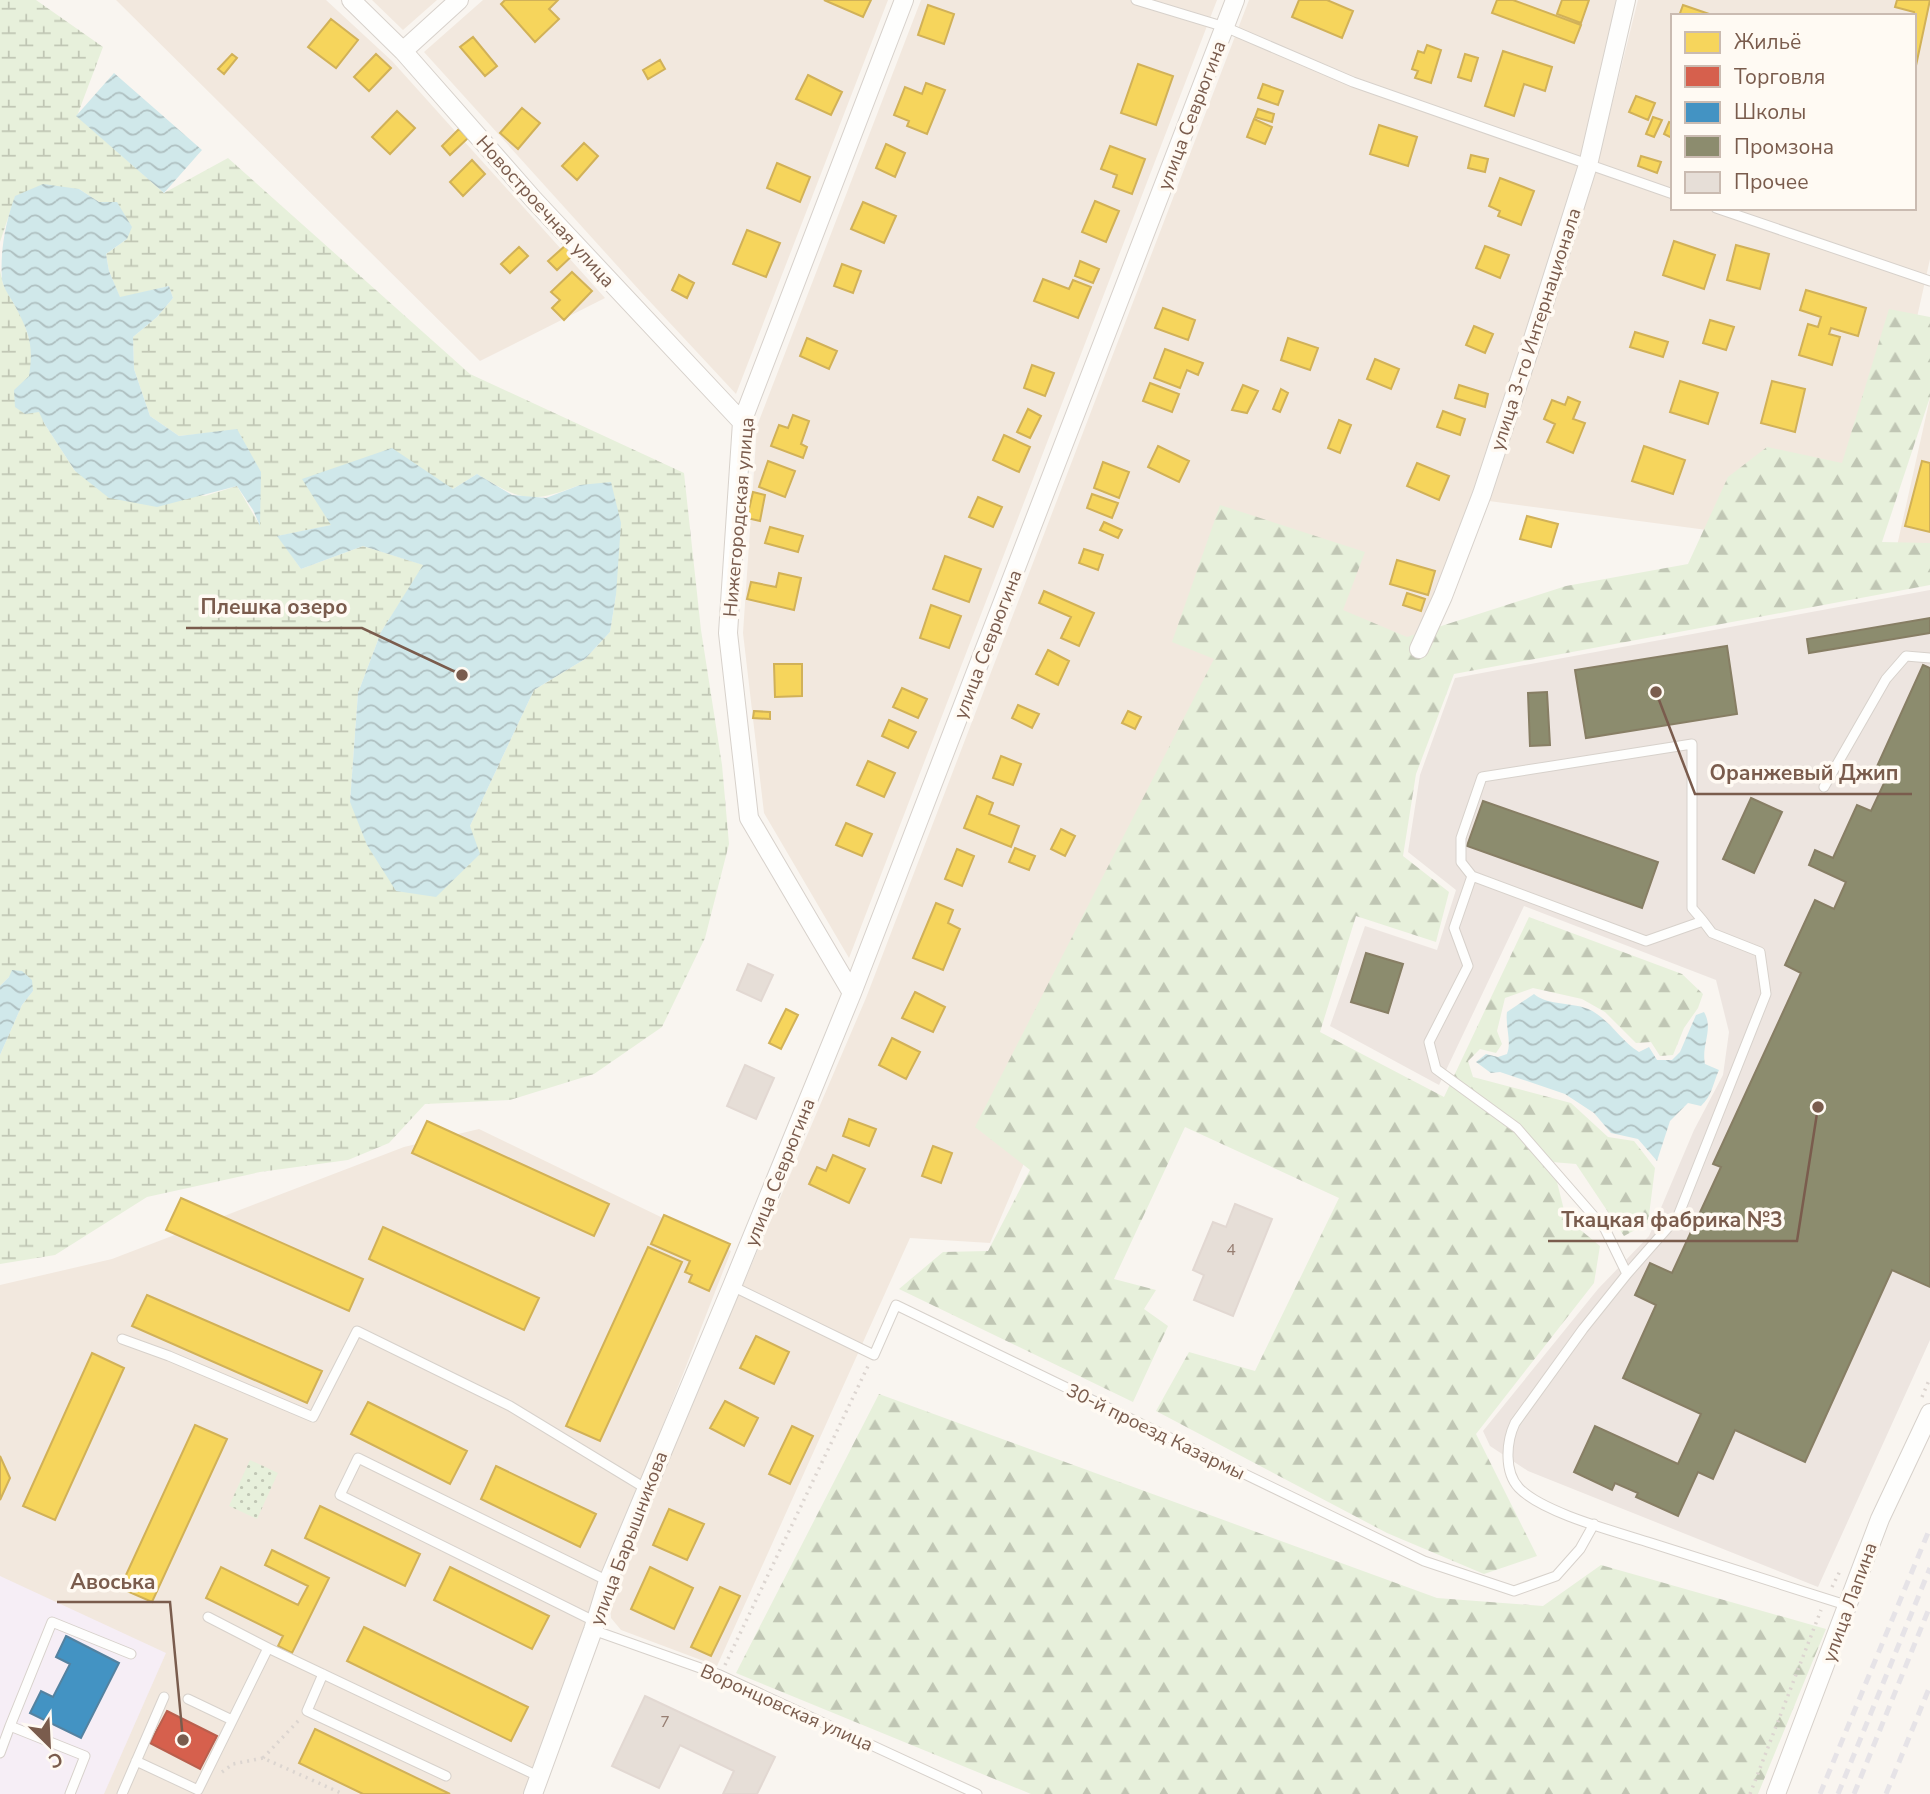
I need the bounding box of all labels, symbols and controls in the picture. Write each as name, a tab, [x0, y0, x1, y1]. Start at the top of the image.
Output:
legend	[1671, 14, 1916, 210]
text: Жильё	[1734, 28, 1801, 56]
street label: улица Севрюгина	[1152, 37, 1232, 194]
text: Торговля	[1734, 63, 1825, 91]
text: Школы	[1734, 98, 1806, 126]
street label: Новостроечная улица	[470, 130, 621, 293]
text: Промзона	[1734, 133, 1834, 161]
text: Прочее	[1734, 168, 1809, 196]
street label: улица 3-го Интернационала	[1484, 205, 1587, 454]
street label: Нижегородская улица	[717, 416, 761, 618]
street label: улица Севрюгина	[948, 566, 1028, 723]
callout: Плешка озеро	[186, 586, 362, 628]
text: Плешка озеро	[200, 593, 348, 621]
callout: Оранжевый Джип	[1695, 752, 1912, 794]
text: Оранжевый Джип	[1709, 759, 1899, 787]
street label: улица Севрюгина	[738, 1094, 822, 1250]
callout: Ткацкая фабрика №3	[1548, 1199, 1797, 1241]
text: Ткацкая фабрика №3	[1561, 1206, 1783, 1234]
house number: 4	[1226, 1239, 1236, 1261]
street label: 30-й проезд Казармы	[1062, 1377, 1249, 1486]
street label: улица Барышникова	[584, 1448, 674, 1629]
street label: улица Лапина	[1816, 1539, 1884, 1666]
callout: Авоська	[57, 1560, 170, 1602]
text: Авоська	[70, 1568, 156, 1596]
street label: Воронцовская улица	[696, 1658, 877, 1758]
north arrow	[14, 1710, 84, 1780]
house number: 7	[660, 1711, 670, 1733]
text: С	[44, 1745, 67, 1774]

